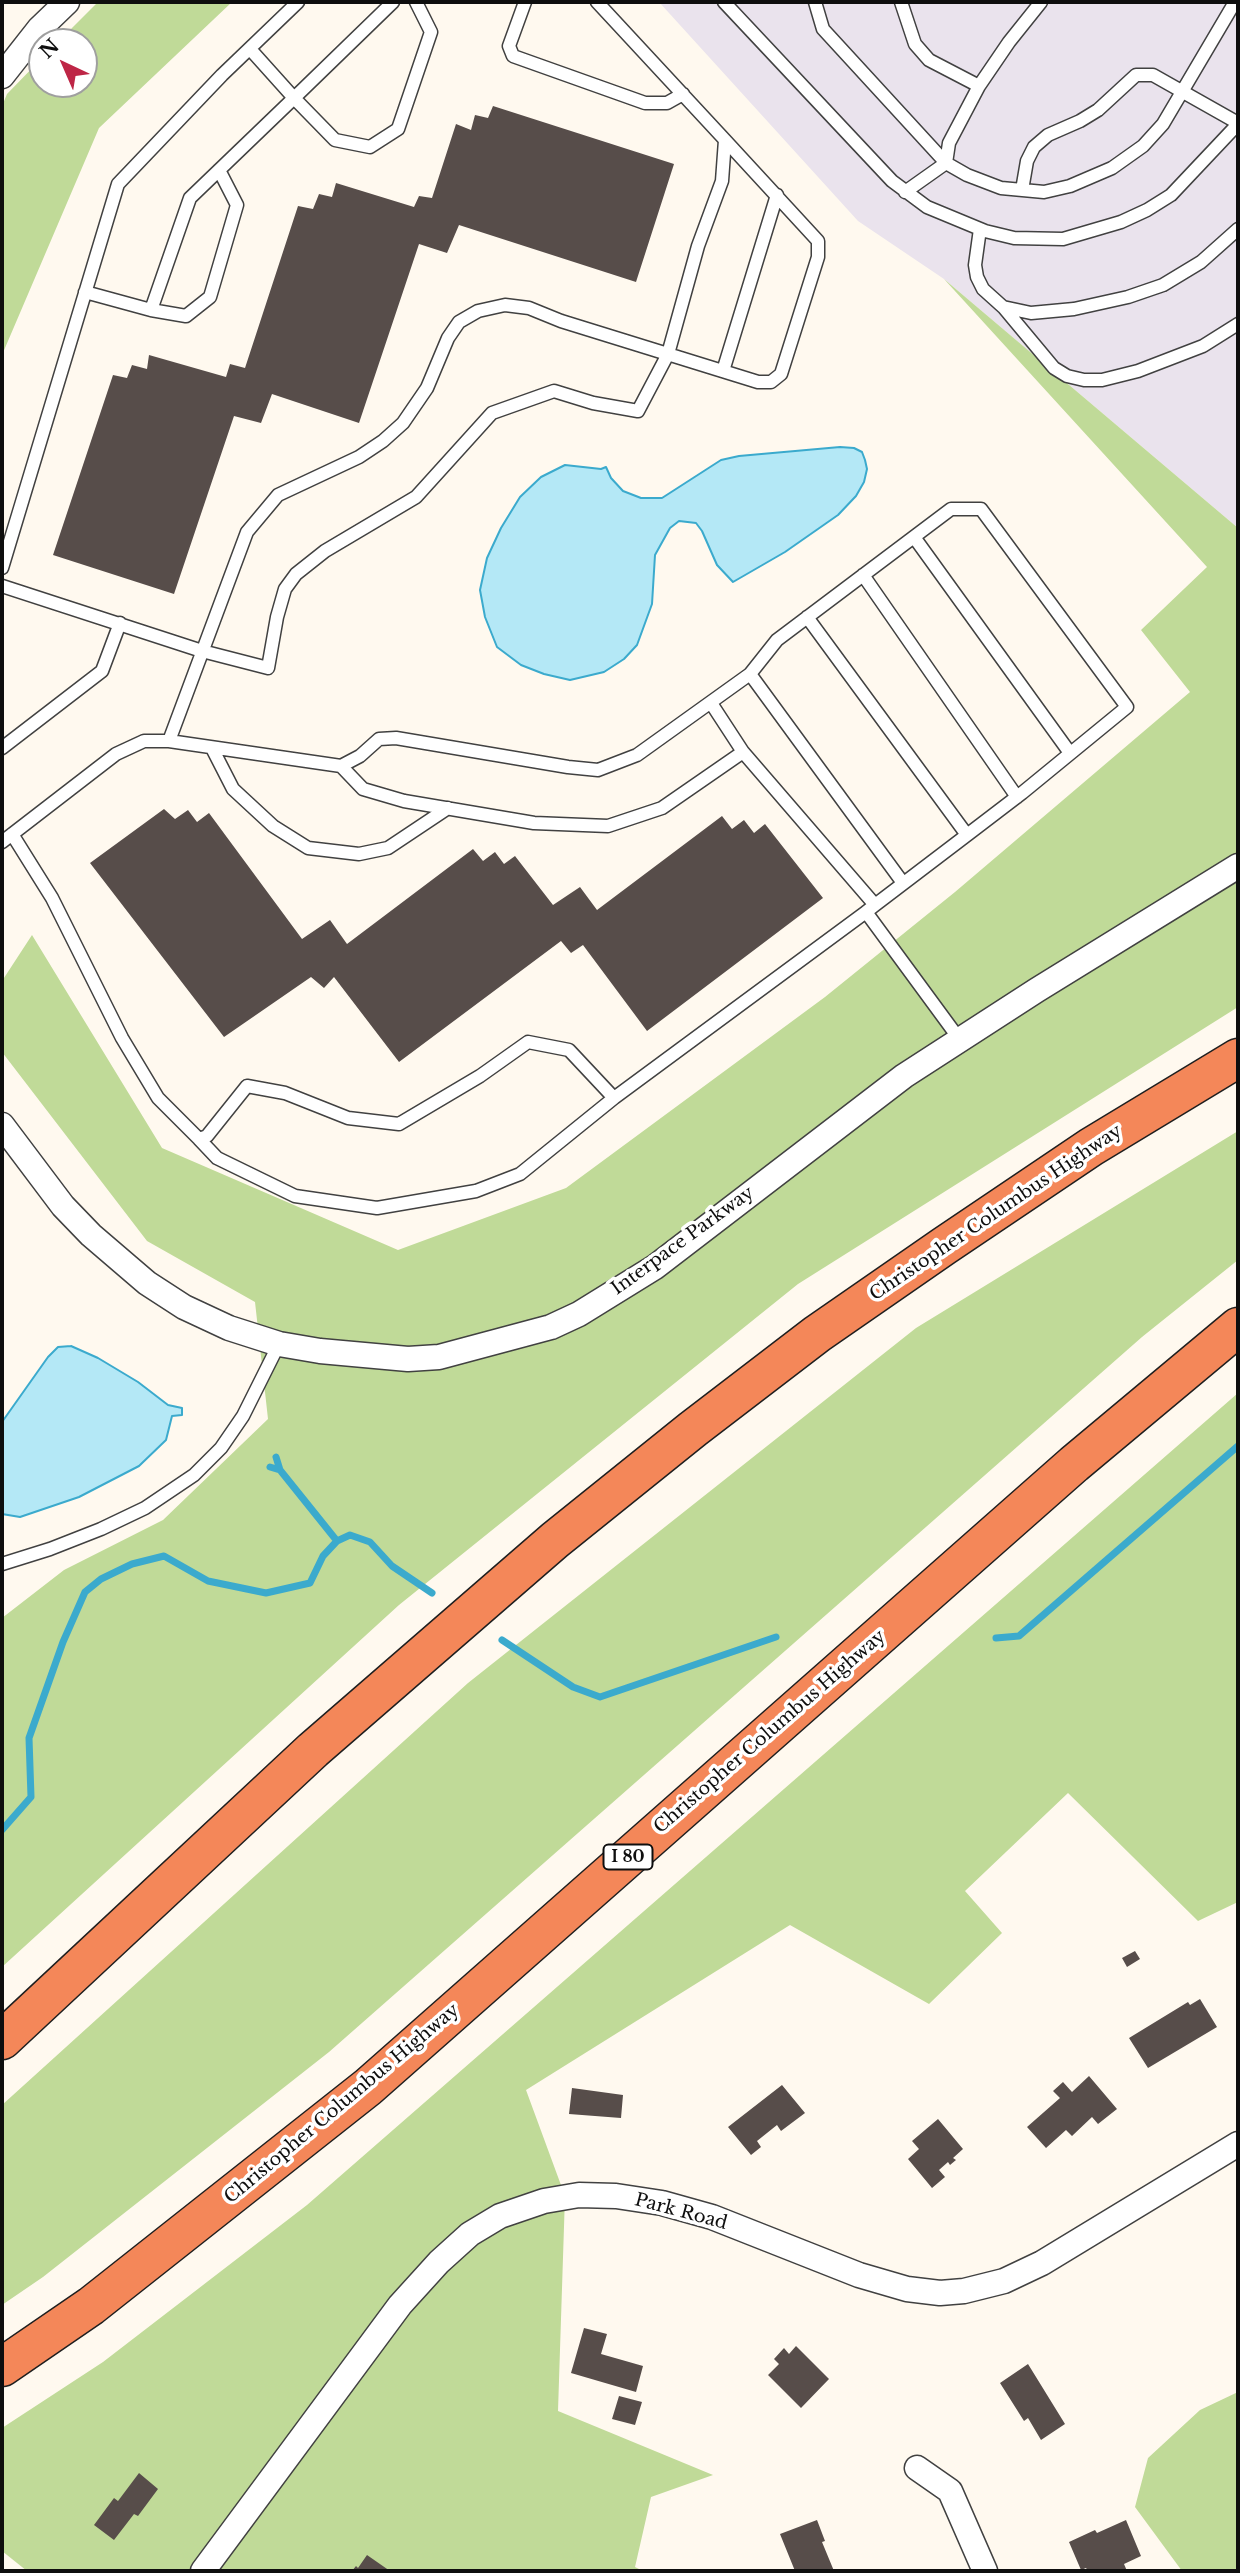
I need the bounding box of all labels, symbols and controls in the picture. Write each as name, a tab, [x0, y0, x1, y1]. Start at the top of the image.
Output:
north arrow	[28, 28, 98, 98]
text: N	[35, 34, 64, 63]
street label: Christopher Columbus Highway	[866, 1120, 1126, 1306]
street label: Interpace Parkway	[608, 1182, 758, 1300]
street label: Christopher Columbus Highway	[650, 1626, 890, 1838]
road number: I 80	[604, 1844, 652, 1870]
street label: Christopher Columbus Highway	[220, 1999, 464, 2209]
street label: Park Road	[632, 2189, 730, 2235]

